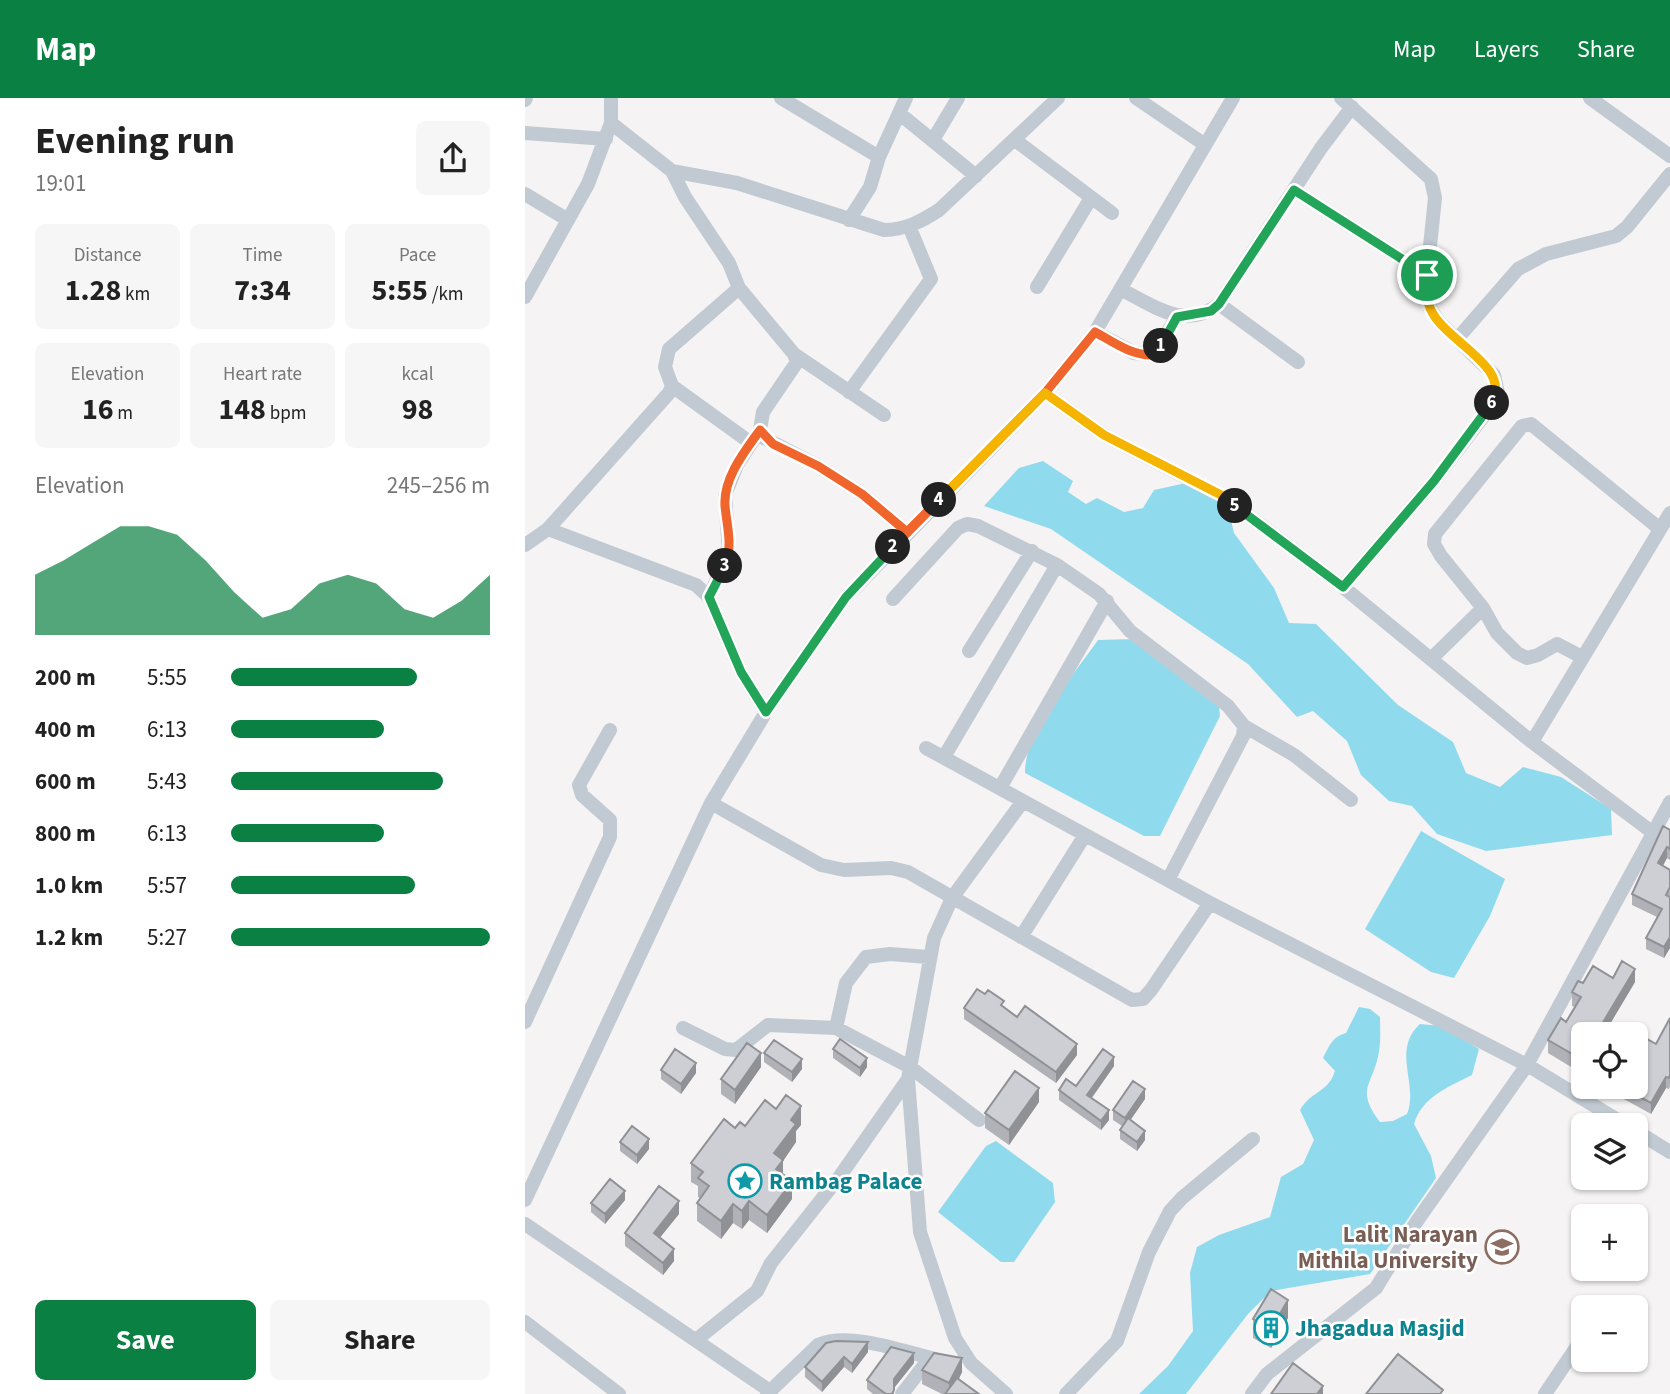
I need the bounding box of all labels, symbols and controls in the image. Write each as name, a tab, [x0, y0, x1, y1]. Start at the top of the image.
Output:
text: Map	[35, 26, 96, 73]
text: Map	[1393, 32, 1436, 67]
text: Layers	[1474, 32, 1539, 67]
text: Share	[1577, 32, 1635, 67]
text: Evening run	[35, 114, 235, 168]
button: share	[416, 121, 490, 195]
text: 19:01	[35, 167, 86, 200]
text: Distance	[74, 242, 141, 269]
text: Time	[242, 242, 283, 269]
text: Pace	[399, 242, 436, 269]
pin	[1397, 245, 1457, 305]
icon: arrive	[1408, 256, 1446, 294]
text: 1.28	[65, 269, 121, 312]
text: 7:34	[234, 269, 291, 312]
text: 5:55	[371, 269, 428, 312]
text: km	[121, 281, 150, 308]
text: /km	[428, 281, 464, 308]
pin: 1	[1143, 328, 1179, 364]
text: 1	[1155, 332, 1166, 359]
text: Elevation	[71, 361, 144, 388]
text: Heart rate	[223, 361, 302, 388]
text: kcal	[402, 361, 433, 388]
pin: 6	[1475, 386, 1509, 420]
text: 16	[82, 388, 114, 431]
text: 148	[218, 388, 266, 431]
text: 98	[402, 388, 433, 431]
text: 6	[1486, 389, 1497, 416]
text: m	[114, 400, 133, 427]
text: bpm	[266, 400, 307, 427]
text: Elevation	[35, 469, 125, 502]
text: 245–256 m	[387, 469, 490, 502]
pin: 4	[921, 482, 957, 518]
text: 4	[933, 486, 944, 513]
pin: 5	[1217, 488, 1253, 524]
text: 5	[1229, 492, 1240, 519]
pin: 2	[875, 530, 911, 564]
text: 2	[887, 533, 898, 560]
pin: 3	[707, 548, 743, 584]
text: 3	[719, 552, 730, 579]
text: 200 m	[35, 661, 96, 694]
text: 5:55	[147, 661, 187, 694]
text: 400 m	[35, 713, 96, 746]
text: 6:13	[147, 713, 187, 746]
text: 600 m	[35, 765, 96, 798]
text: 5:43	[147, 765, 187, 798]
text: 800 m	[35, 817, 96, 850]
text: 6:13	[147, 817, 187, 850]
text: 1.0 km	[35, 869, 103, 902]
text: 5:57	[147, 869, 187, 902]
text: 1.2 km	[35, 921, 103, 954]
text: 5:27	[147, 921, 187, 954]
map controls	[1571, 1022, 1648, 1372]
button: locate	[1571, 1022, 1648, 1099]
button: layers	[1571, 1113, 1648, 1190]
place icon: Rambag Palace	[726, 1162, 764, 1200]
place label: Rambag Palace	[769, 1165, 923, 1198]
button: +	[1571, 1204, 1648, 1281]
place label: Lalit Narayan Mithila University	[1298, 1218, 1478, 1277]
school or university icon: Lalit Narayan Mithila University	[1483, 1228, 1521, 1266]
button: −	[1571, 1295, 1648, 1372]
button: Save	[35, 1300, 256, 1380]
button: Share	[270, 1300, 490, 1380]
building icon: Jhagadua Masjid	[1252, 1309, 1290, 1347]
place label: Jhagadua Masjid	[1295, 1312, 1465, 1345]

